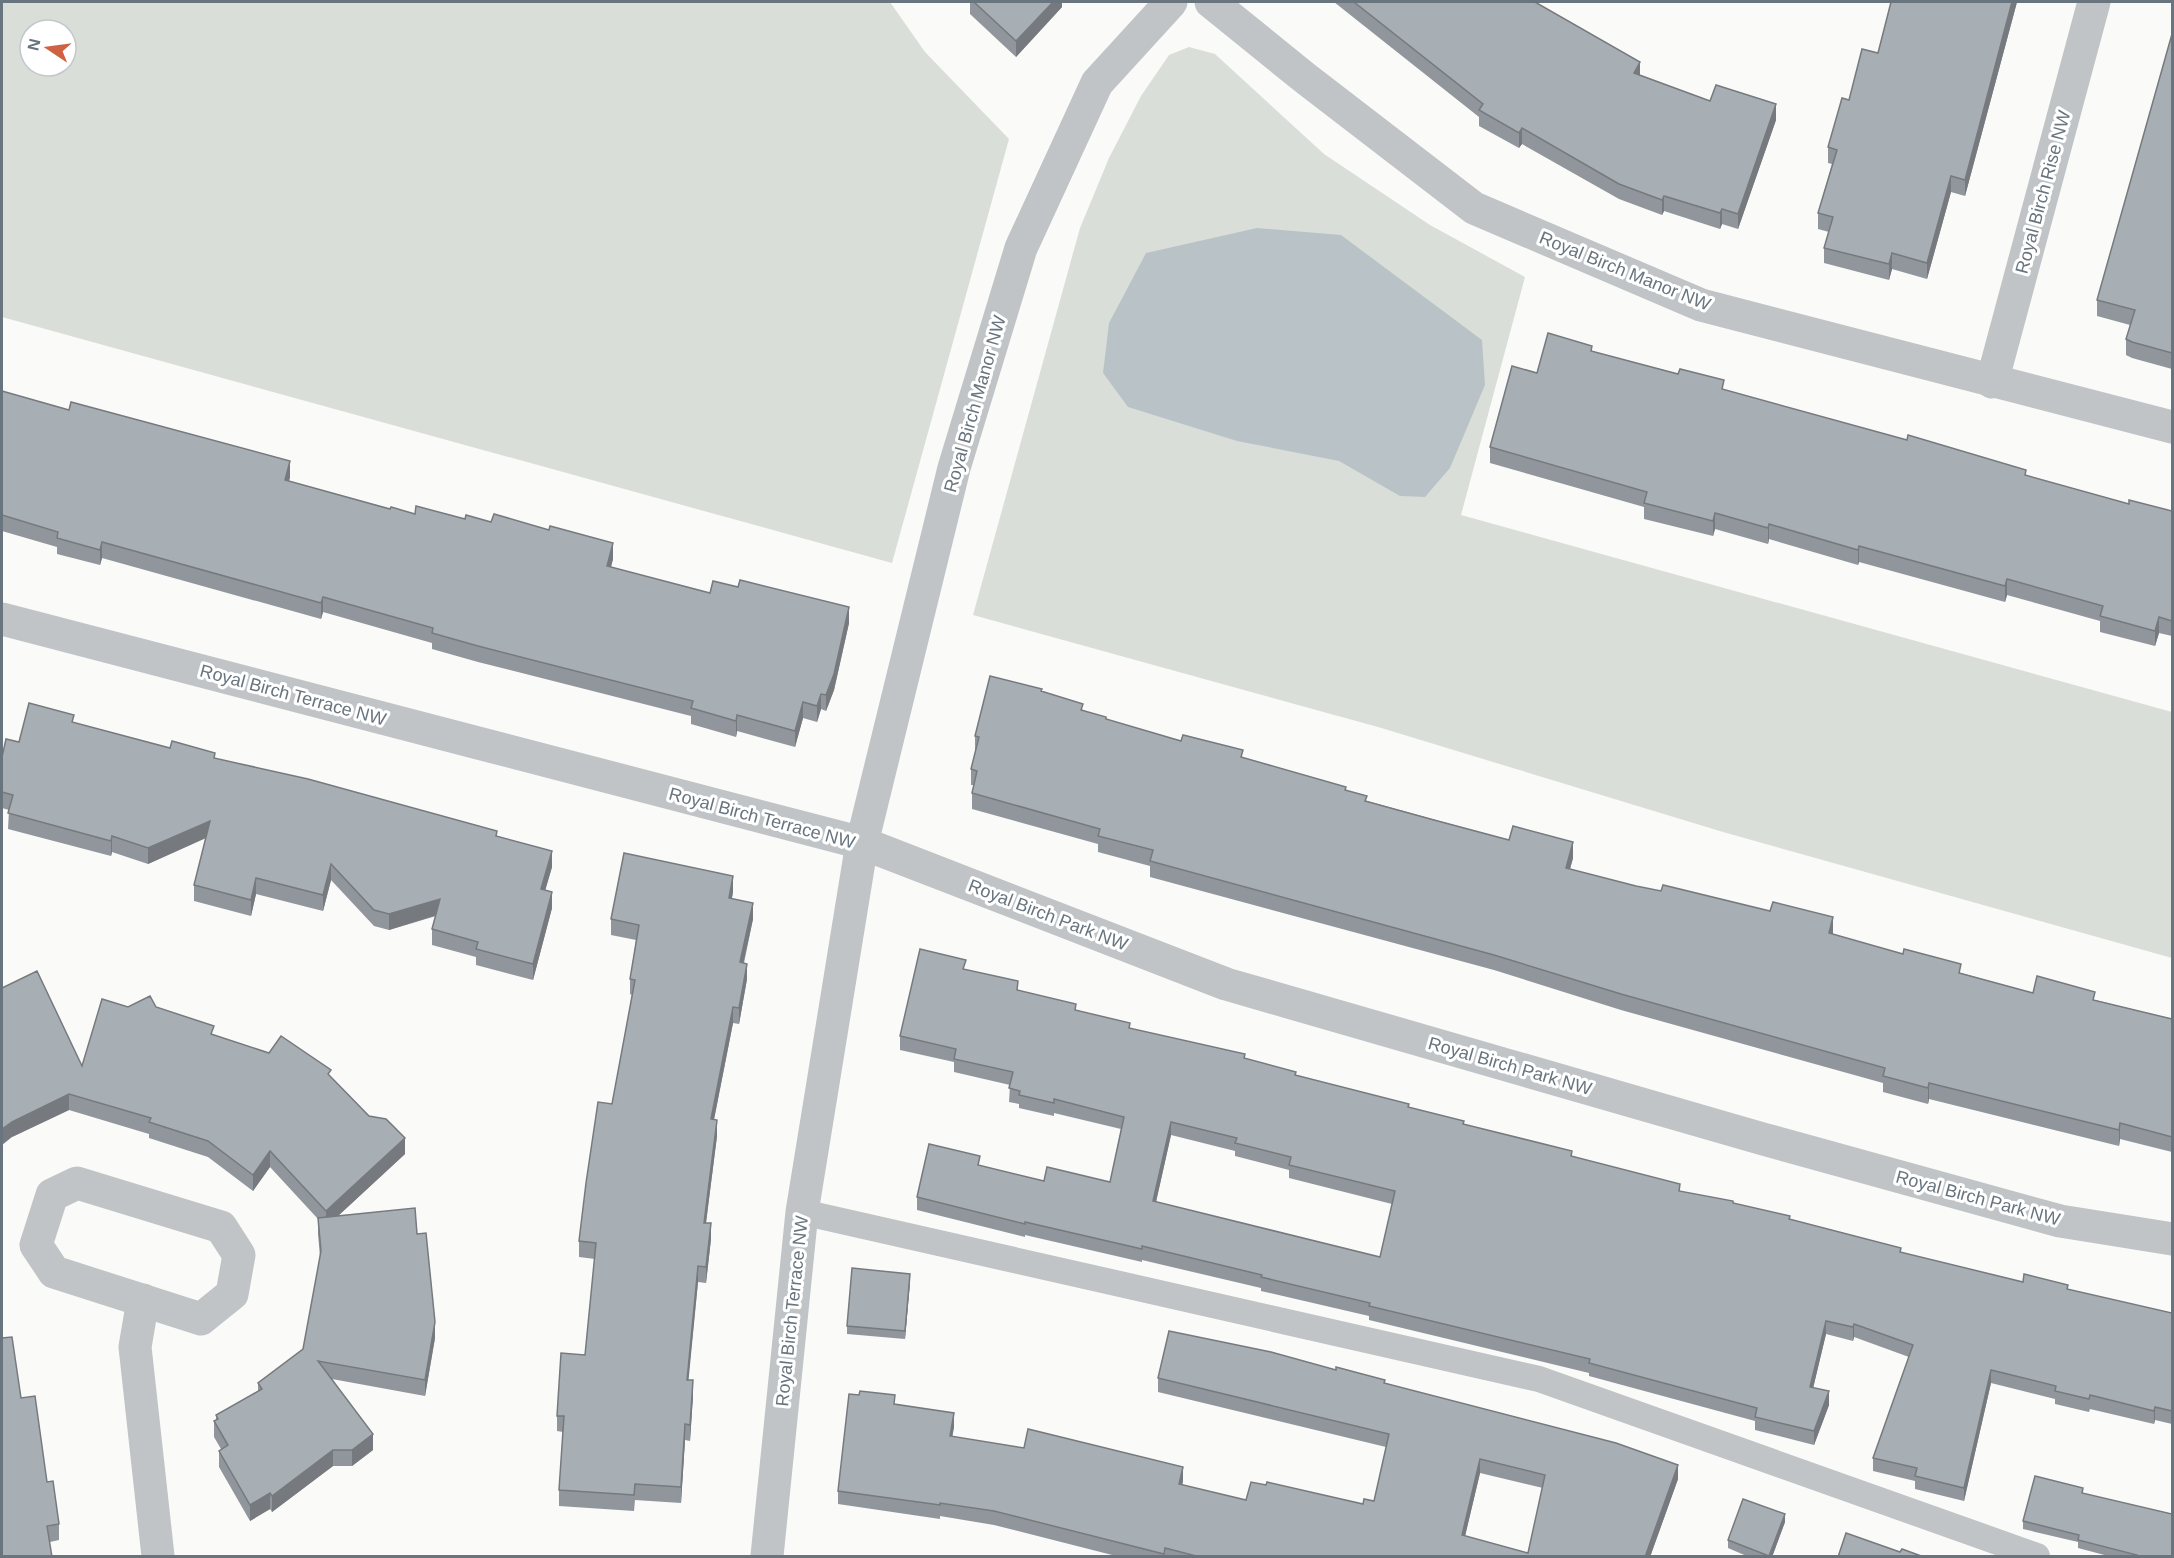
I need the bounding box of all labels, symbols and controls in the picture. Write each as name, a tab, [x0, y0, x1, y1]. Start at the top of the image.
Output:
north arrow	[18, 18, 78, 78]
text: N	[24, 37, 43, 52]
street label: Royal Birch Rise NW	[2012, 108, 2074, 276]
street label: Royal Birch Manor NW	[1536, 227, 1714, 315]
street label: Royal Birch Manor NW	[940, 313, 1010, 495]
street label: Royal Birch Terrace NW	[198, 661, 388, 729]
street label: Royal Birch Terrace NW	[667, 784, 857, 852]
street label: Royal Birch Park NW	[966, 875, 1130, 955]
street label: Royal Birch Park NW	[1426, 1033, 1594, 1099]
street label: Royal Birch Park NW	[1894, 1166, 2062, 1230]
street label: Royal Birch Terrace NW	[772, 1215, 812, 1407]

